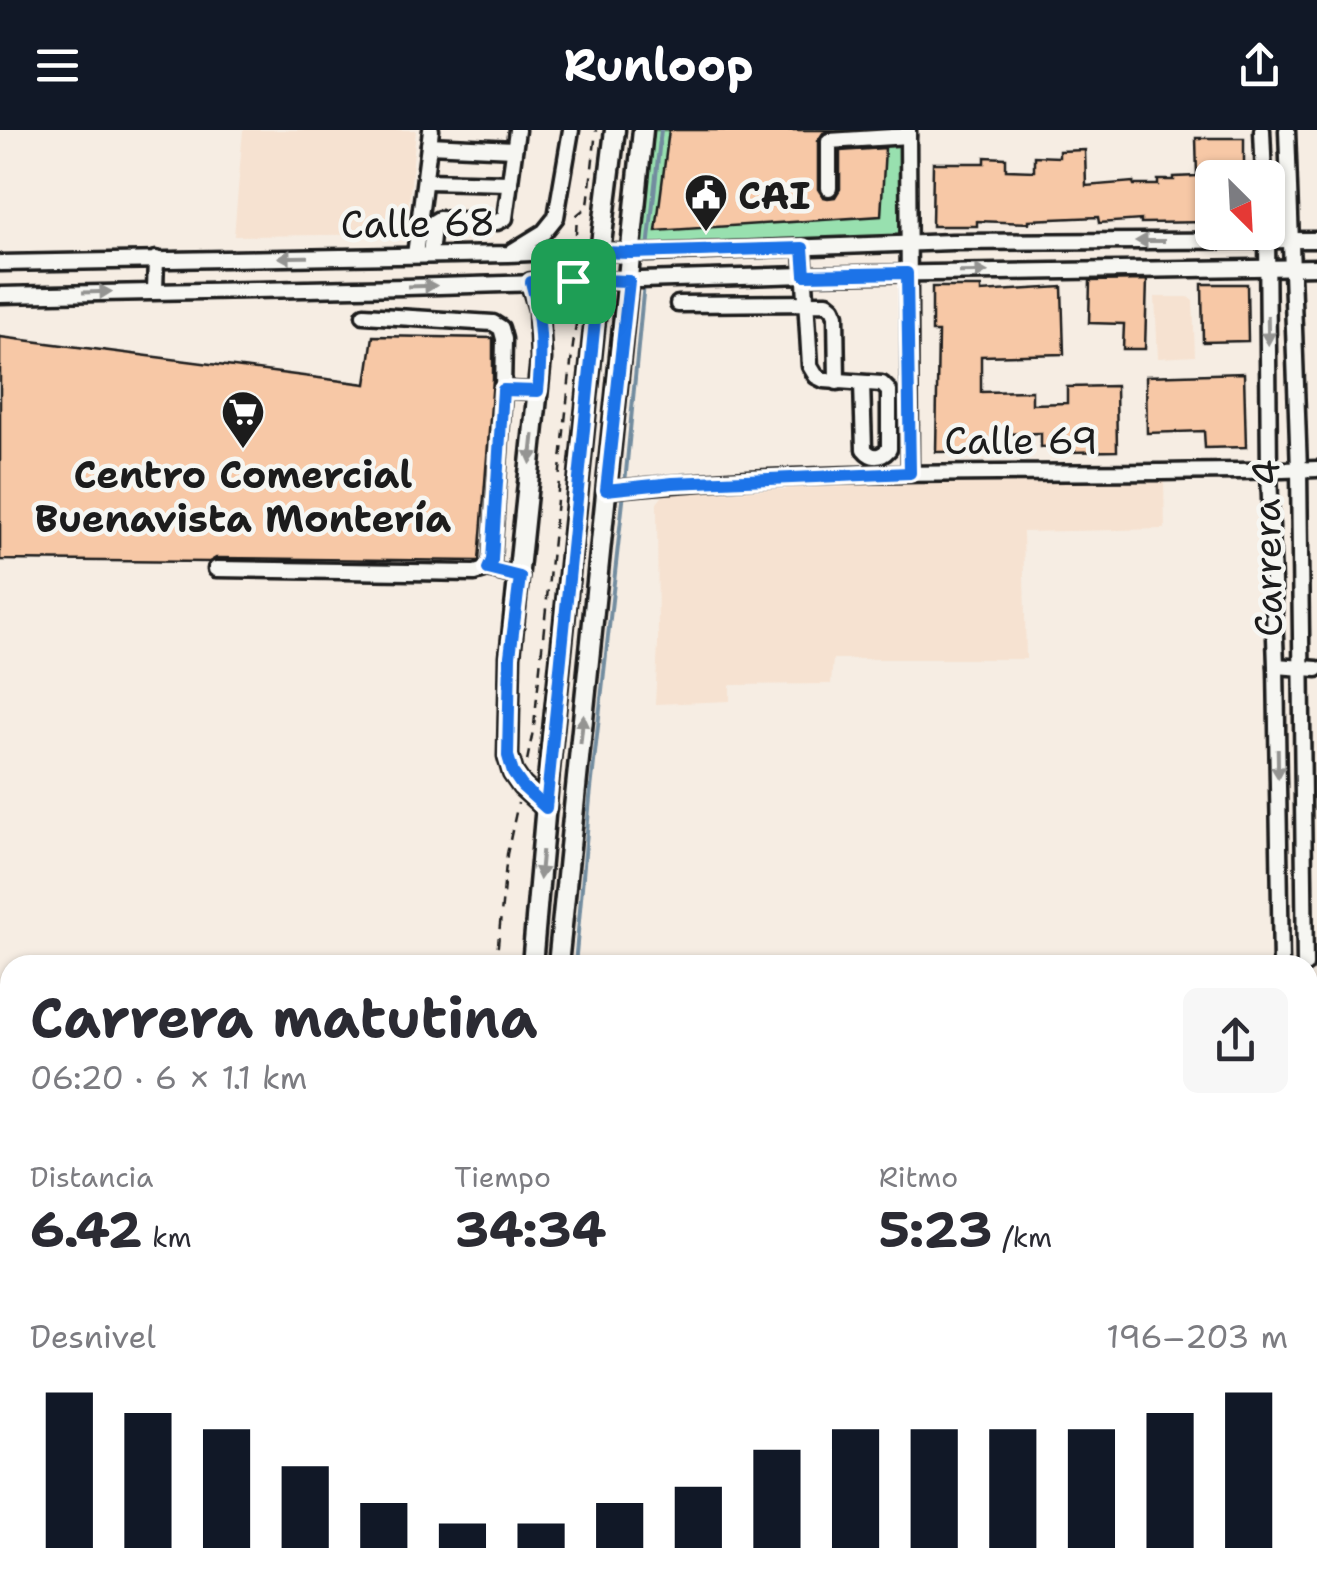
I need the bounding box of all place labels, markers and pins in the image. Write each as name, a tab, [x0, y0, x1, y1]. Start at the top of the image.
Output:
place label: CAI	[738, 170, 810, 221]
public building icon: CAI	[683, 172, 729, 233]
pin	[531, 239, 616, 324]
supermarket icon: Centro Comercial Buenavista Montería	[220, 389, 266, 450]
place label: Centro Comercial Buenavista Montería	[35, 449, 451, 544]

